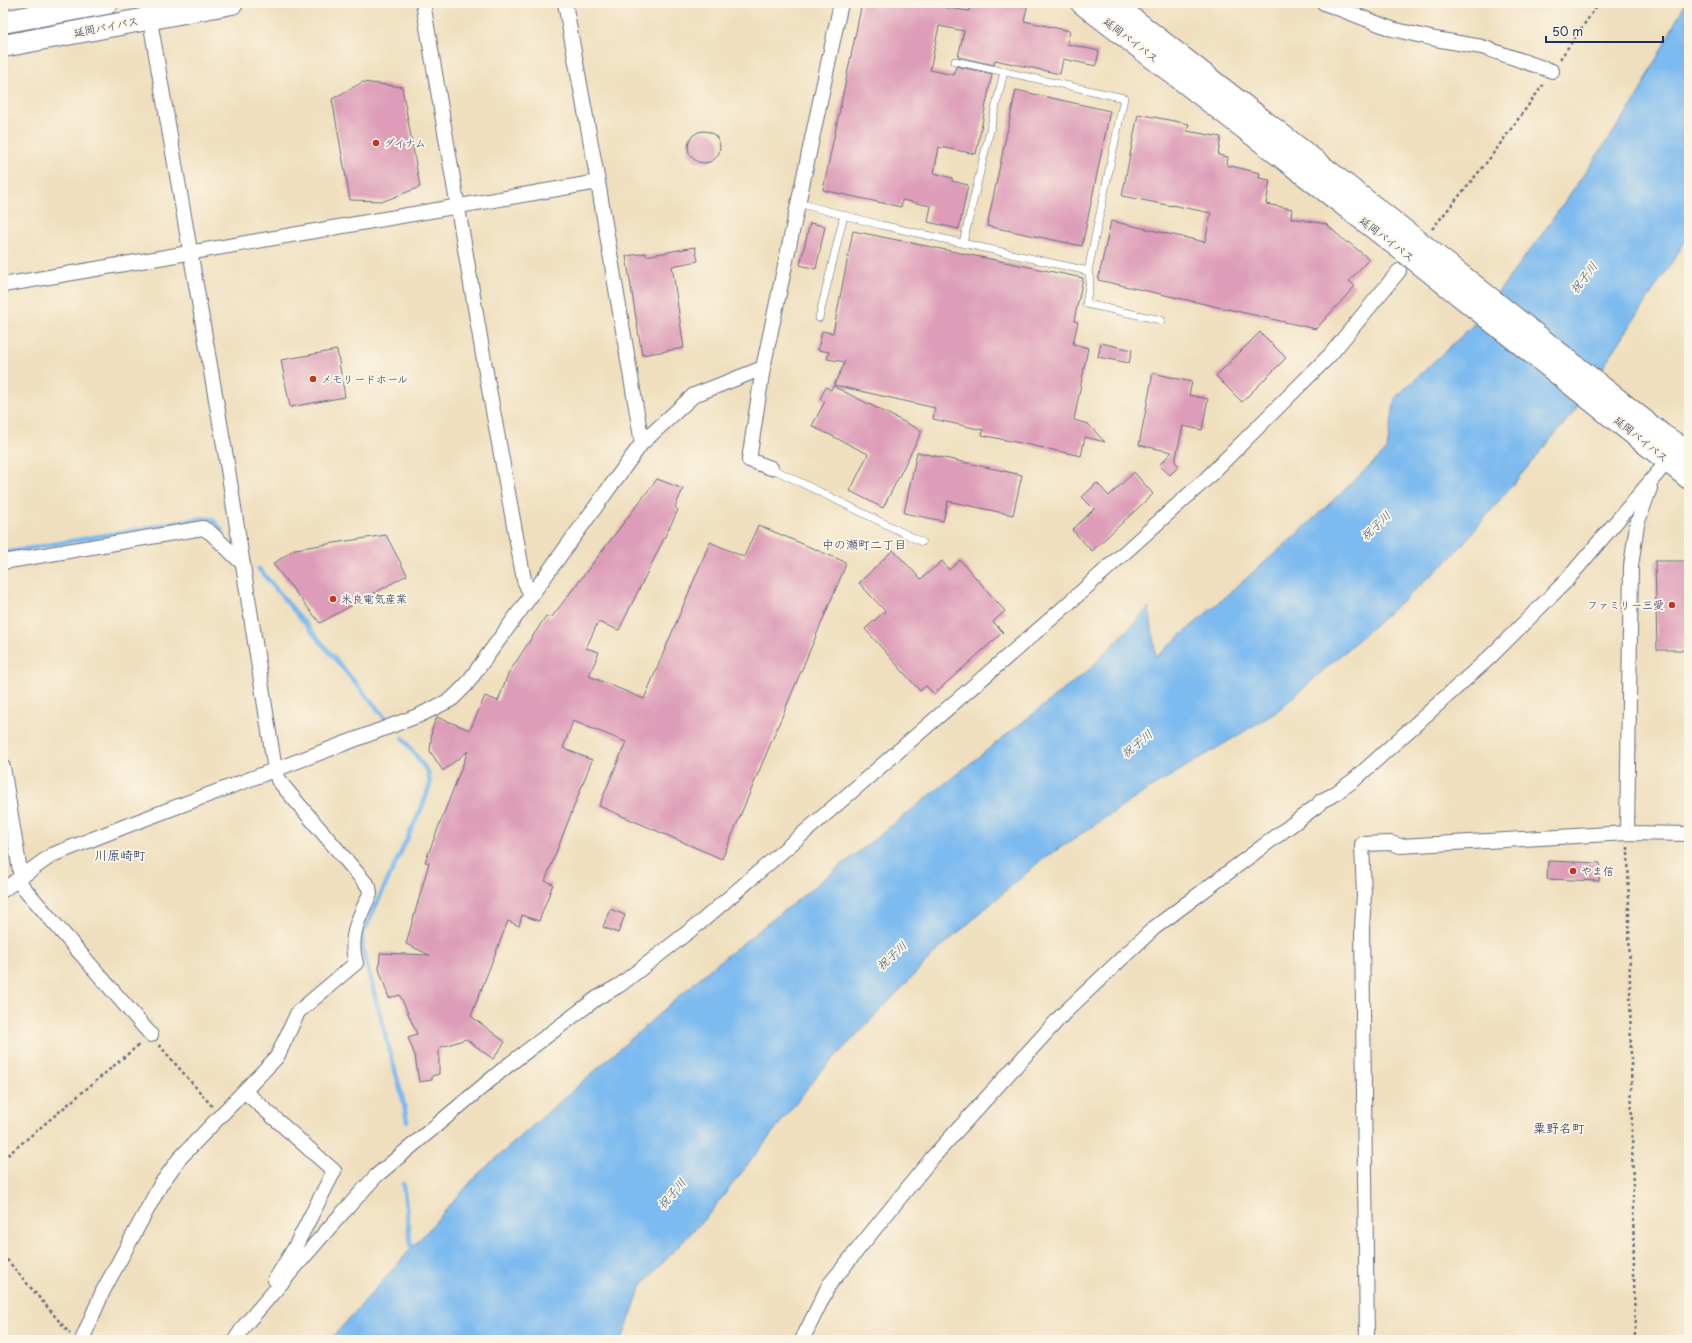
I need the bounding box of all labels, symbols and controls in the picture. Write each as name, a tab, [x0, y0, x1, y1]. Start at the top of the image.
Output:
street label: 延岡バイパス	[72, 12, 140, 41]
street label: 延岡バイパス	[1100, 13, 1162, 67]
scale bar	[1546, 18, 1663, 44]
text: 50 m	[1552, 22, 1583, 40]
place label: ダイナム	[384, 134, 426, 151]
marker: ダイナム	[371, 138, 381, 148]
street label: 延岡バイパス	[1356, 212, 1418, 266]
water label: 祝子川	[1565, 258, 1601, 297]
place label: メモリードホール	[321, 370, 408, 387]
marker: メモリードホール	[308, 374, 318, 384]
street label: 延岡バイパス	[1610, 411, 1672, 466]
water label: 祝子川	[1356, 506, 1395, 544]
district label: 中の瀬町二丁目	[822, 535, 906, 553]
place label: 米良電気産業	[341, 590, 407, 607]
marker: 米良電気産業	[328, 594, 338, 604]
place label: ファミリー三愛	[1587, 596, 1664, 613]
marker: ファミリー三愛	[1667, 600, 1677, 610]
water label: 祝子川	[1117, 725, 1156, 762]
district label: 川原崎町	[94, 845, 146, 864]
place label: やま信	[1581, 862, 1614, 879]
marker: やま信	[1568, 866, 1578, 876]
water label: 祝子川	[872, 936, 911, 974]
district label: 粟野名町	[1533, 1118, 1585, 1137]
water label: 祝子川	[653, 1174, 690, 1213]

